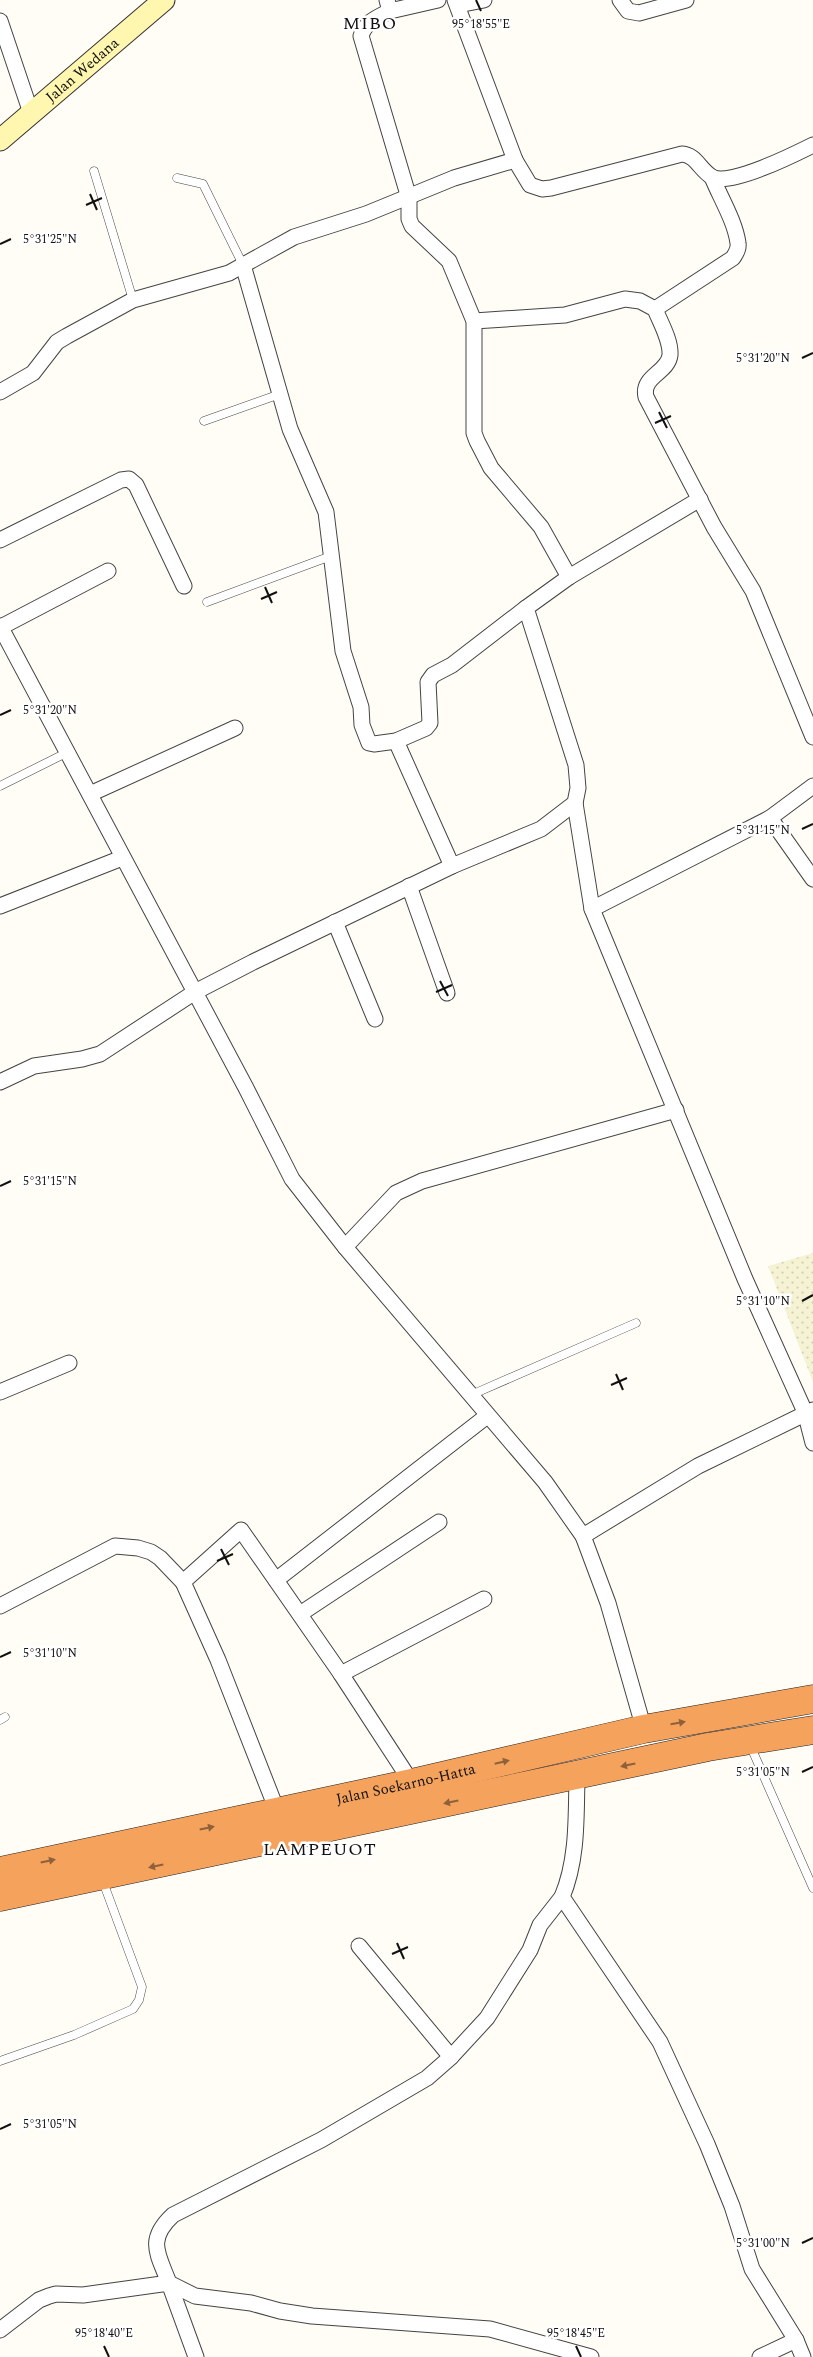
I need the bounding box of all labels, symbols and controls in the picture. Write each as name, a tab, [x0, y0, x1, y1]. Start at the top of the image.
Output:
district label: MIBO	[343, 10, 397, 37]
text: 95°18'55"E	[452, 15, 510, 34]
street label: Jalan Wedana	[41, 32, 125, 108]
text: 5°31'25"N	[23, 230, 77, 249]
text: 5°31'20"N	[736, 349, 790, 368]
text: 5°31'20"N	[23, 701, 77, 720]
text: 5°31'15"N	[736, 821, 790, 840]
text: 5°31'15"N	[23, 1172, 77, 1191]
text: 5°31'10"N	[736, 1292, 790, 1311]
text: 5°31'10"N	[23, 1644, 77, 1663]
one-way arrow	[670, 1719, 686, 1727]
street label: Jalan Soekarno-Hatta	[334, 1757, 478, 1811]
one-way arrow	[495, 1758, 510, 1766]
one-way arrow	[619, 1761, 635, 1769]
text: 5°31'05"N	[736, 1763, 790, 1782]
one-way arrow	[444, 1798, 459, 1806]
one-way arrow	[199, 1824, 214, 1832]
district label: LAMPEUOT	[263, 1836, 377, 1863]
one-way arrow	[40, 1857, 55, 1865]
one-way arrow	[147, 1862, 163, 1870]
text: 5°31'05"N	[23, 2115, 77, 2134]
text: 5°31'00"N	[736, 2234, 790, 2253]
text: 95°18'40"E	[75, 2324, 133, 2343]
text: 95°18'45"E	[547, 2324, 605, 2343]

